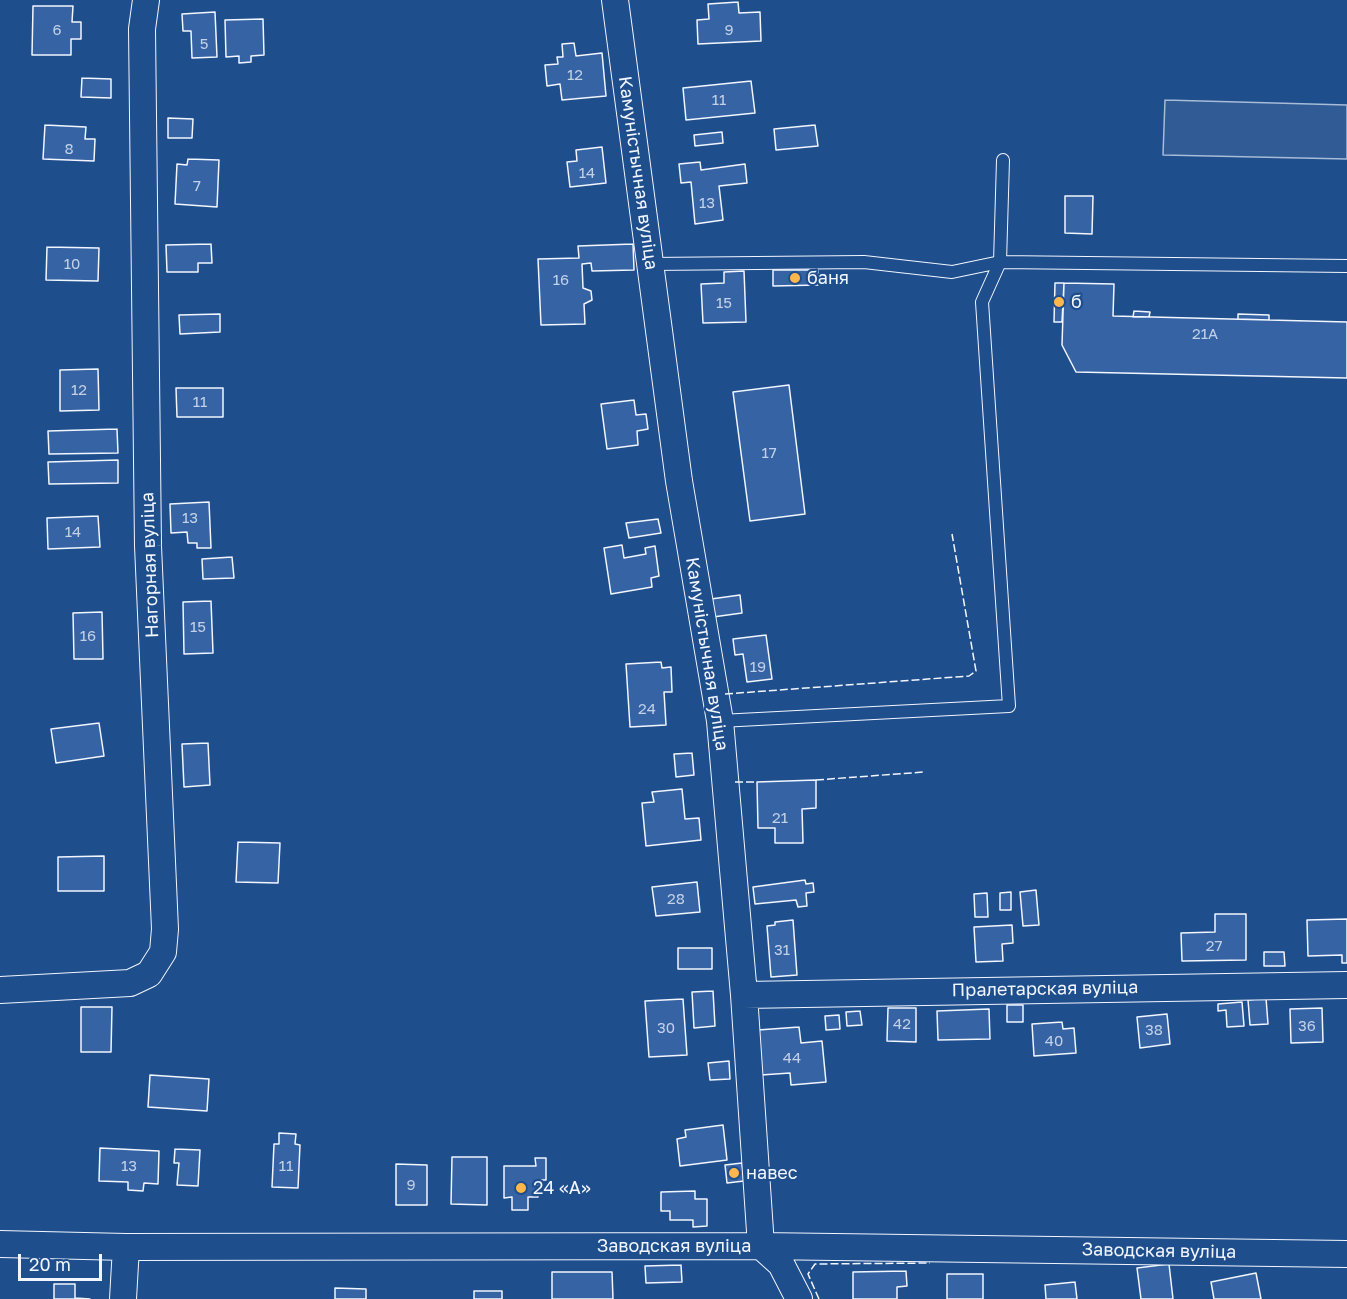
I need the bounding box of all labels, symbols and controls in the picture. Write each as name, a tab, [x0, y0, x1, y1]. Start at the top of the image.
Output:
house number: 6	[52, 21, 62, 39]
house number: 9	[724, 21, 734, 39]
house number: 5	[200, 35, 208, 53]
house number: 12	[567, 66, 583, 84]
street label: Камуністычная вуліца	[614, 75, 662, 271]
house number: 11	[712, 91, 726, 109]
house number: 8	[64, 140, 74, 158]
house number: 14	[579, 164, 595, 182]
house number: 7	[193, 177, 201, 195]
house number: 13	[699, 194, 715, 212]
house number: 10	[64, 255, 80, 273]
place label: баня	[807, 267, 849, 289]
house number: 16	[553, 271, 569, 289]
marker: баня	[788, 271, 802, 285]
place label: б	[1071, 291, 1082, 313]
house number: 15	[716, 294, 732, 312]
marker: б	[1052, 295, 1066, 309]
house number: 21А	[1192, 325, 1218, 343]
house number: 12	[71, 381, 87, 399]
house number: 11	[193, 393, 207, 411]
house number: 17	[761, 444, 777, 462]
street label: Нагорная вуліца	[137, 492, 163, 638]
house number: 13	[182, 509, 198, 527]
house number: 14	[65, 523, 81, 541]
street label: Камуністычная вуліца	[681, 556, 733, 752]
house number: 15	[190, 618, 206, 636]
house number: 16	[80, 627, 96, 645]
house number: 19	[750, 658, 766, 676]
house number: 24	[638, 700, 656, 718]
house number: 21	[772, 809, 788, 827]
house number: 28	[667, 890, 685, 908]
house number: 27	[1206, 937, 1222, 955]
house number: 31	[774, 941, 790, 959]
street label: Пралетарская вуліца	[952, 977, 1138, 1001]
house number: 42	[893, 1015, 911, 1033]
house number: 36	[1298, 1017, 1316, 1035]
house number: 30	[657, 1019, 675, 1037]
house number: 38	[1145, 1021, 1163, 1039]
house number: 40	[1045, 1032, 1063, 1050]
house number: 44	[783, 1049, 801, 1067]
house number: 13	[121, 1157, 137, 1175]
house number: 11	[279, 1157, 293, 1175]
place label: навес	[746, 1162, 798, 1184]
marker: навес	[727, 1166, 741, 1180]
house number: 9	[406, 1176, 416, 1194]
place label: 24 «А»	[533, 1177, 591, 1199]
marker: 24 «А»	[514, 1181, 528, 1195]
street label: Заводская вуліца	[597, 1235, 751, 1257]
street label: Заводская вуліца	[1081, 1239, 1237, 1263]
scale bar	[21, 1242, 105, 1280]
text: 20 m	[29, 1253, 71, 1275]

